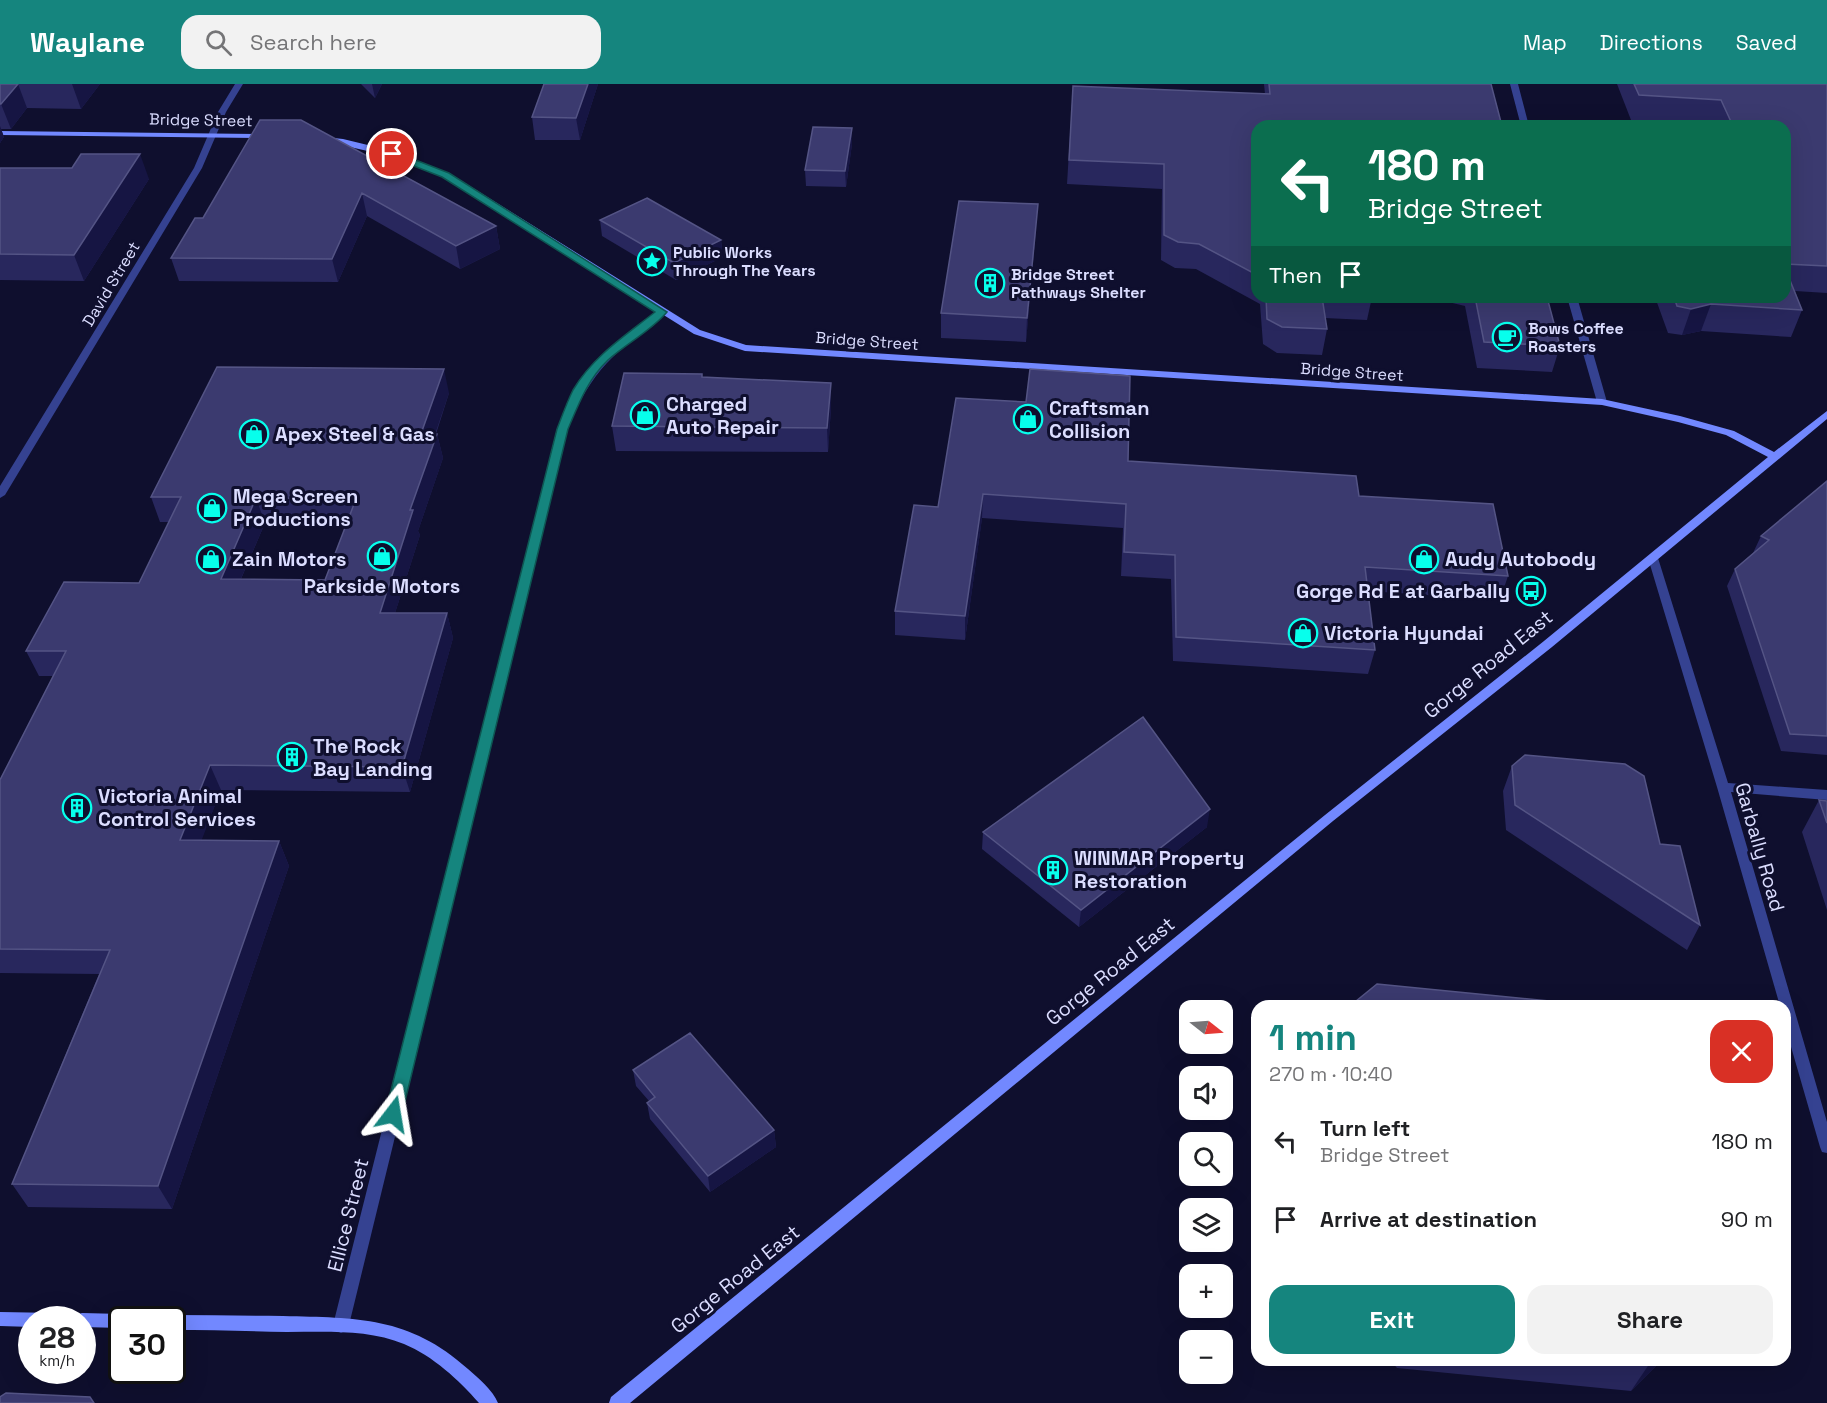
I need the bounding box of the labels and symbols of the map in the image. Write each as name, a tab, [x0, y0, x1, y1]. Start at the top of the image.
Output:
street label: Bridge Street	[149, 109, 253, 131]
pin	[366, 128, 417, 179]
street label: David Street	[77, 238, 145, 330]
place label: Public Works Through The Years	[673, 242, 816, 281]
place icon: Public Works Through The Years	[636, 245, 668, 277]
place label: Bridge Street Pathways Shelter	[1011, 264, 1146, 303]
building icon: Bridge Street Pathways Shelter	[974, 267, 1006, 299]
place label: Bows Coffee Roasters	[1528, 318, 1624, 357]
cafe icon: Bows Coffee Roasters	[1491, 321, 1523, 353]
street label: Bridge Street	[815, 327, 919, 355]
street label: Bridge Street	[1300, 358, 1404, 386]
place label: Charged Auto Repair	[666, 391, 779, 440]
place label: Craftsman Collision	[1049, 395, 1149, 444]
shop icon: Charged Auto Repair	[629, 399, 661, 431]
shop icon: Craftsman Collision	[1012, 403, 1044, 435]
shop icon: Apex Steel & Gas	[238, 418, 270, 450]
place label: Apex Steel & Gas	[275, 421, 435, 447]
place label: Mega Screen Productions	[233, 483, 358, 532]
shop icon: Mega Screen Productions	[196, 492, 228, 524]
shop icon: Parkside Motors	[366, 540, 398, 572]
shop icon: Zain Motors	[195, 543, 227, 575]
shop icon: Audy Autobody	[1408, 543, 1440, 575]
place label: Zain Motors	[232, 546, 347, 572]
place label: Audy Autobody	[1445, 546, 1596, 572]
place label: Parkside Motors	[304, 573, 460, 599]
bus stop icon: Gorge Rd E at Garbally	[1515, 575, 1547, 607]
place label: Gorge Rd E at Garbally	[1296, 578, 1510, 604]
street label: Gorge Road East	[1418, 604, 1558, 724]
shop icon: Victoria Hyundai	[1287, 617, 1319, 649]
place label: Victoria Hyundai	[1324, 620, 1484, 646]
place label: The Rock Bay Landing	[313, 733, 433, 782]
building icon: The Rock Bay Landing	[276, 741, 308, 773]
street label: Garbally Road	[1729, 780, 1791, 914]
place label: Victoria Animal Control Services	[98, 783, 256, 832]
building icon: Victoria Animal Control Services	[61, 792, 93, 824]
place label: WINMAR Property Restoration	[1074, 845, 1244, 894]
building icon: WINMAR Property Restoration	[1037, 854, 1069, 886]
street label: Gorge Road East	[1040, 911, 1180, 1031]
north arrow	[1179, 1000, 1233, 1054]
position arrow	[361, 1082, 425, 1146]
street label: Ellice Street	[321, 1156, 375, 1274]
street label: Gorge Road East	[665, 1219, 805, 1339]
speed limit sign: 30	[108, 1306, 186, 1384]

